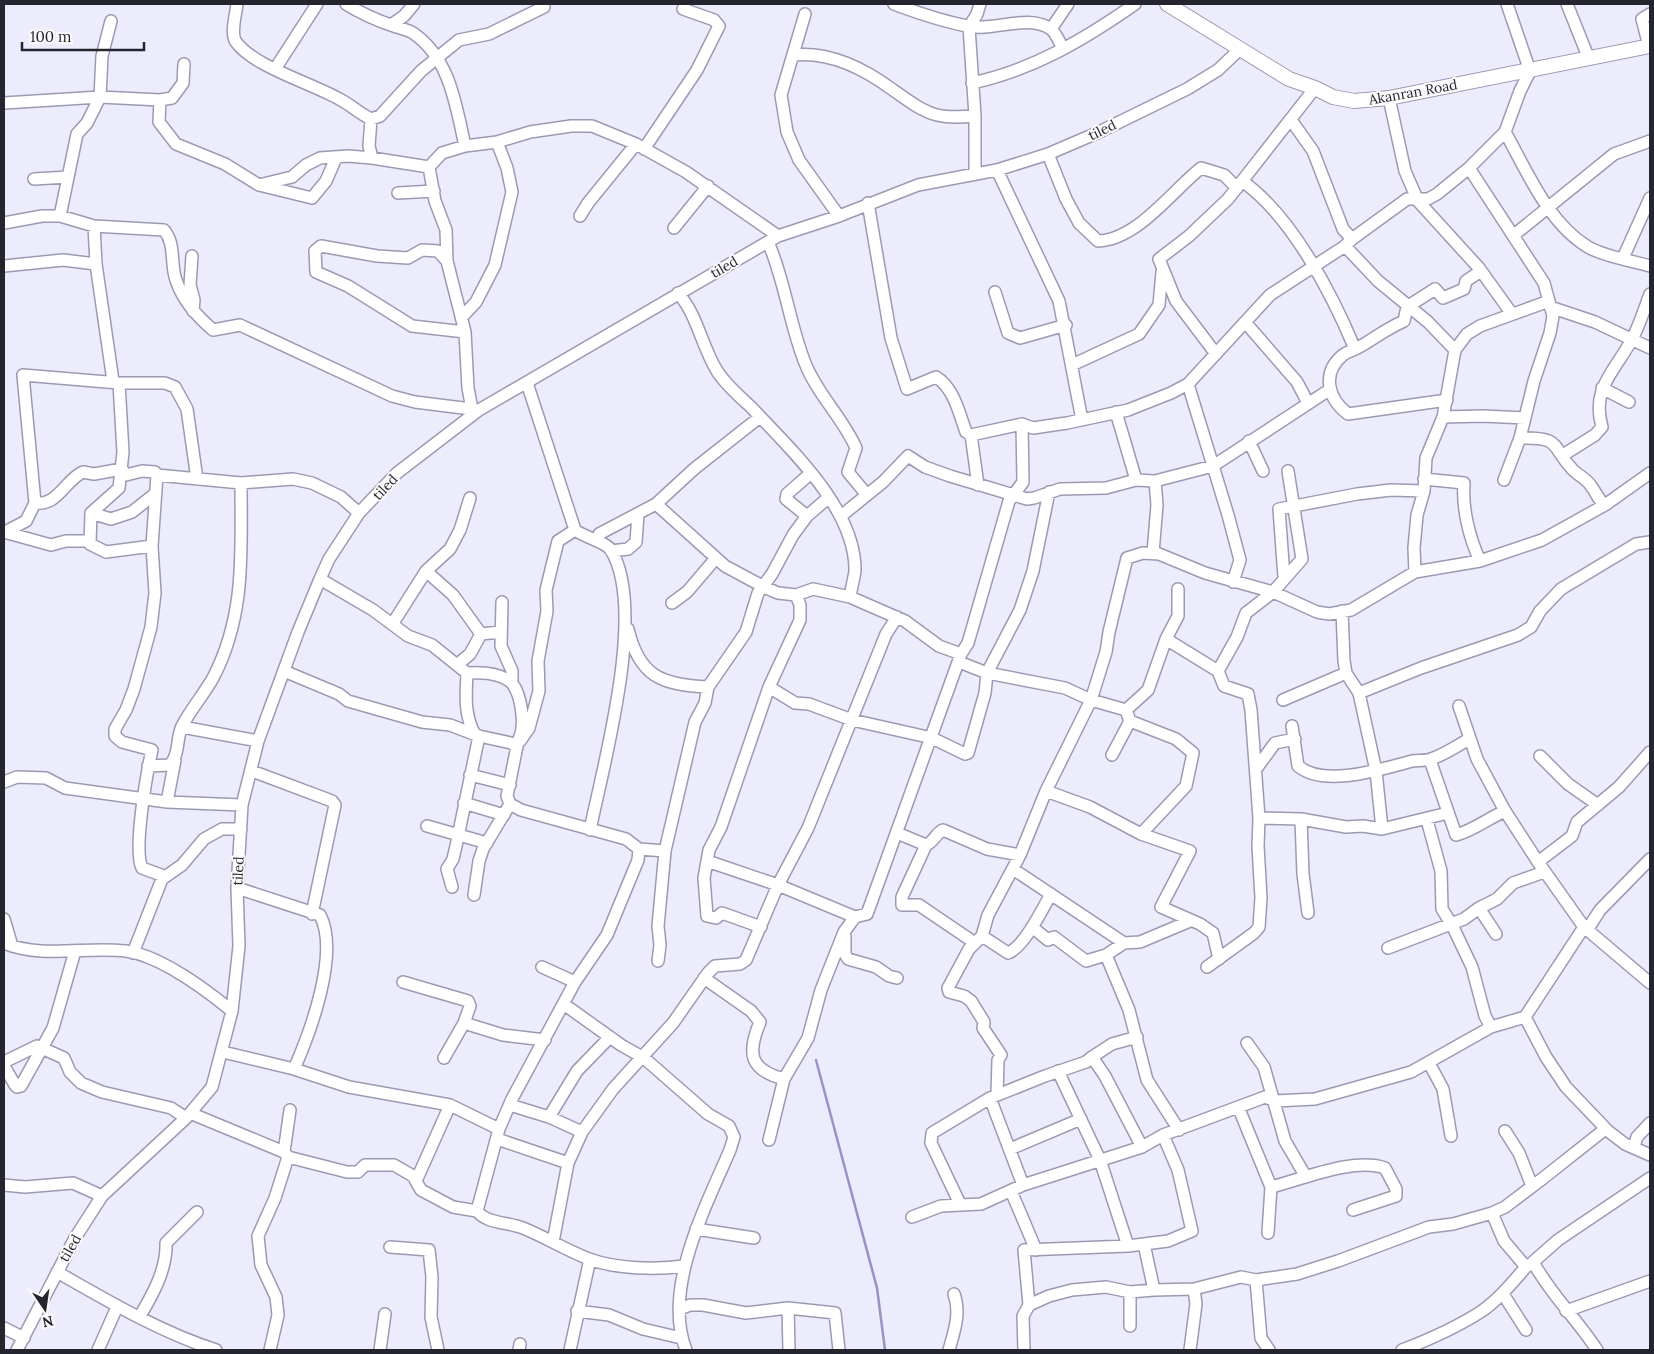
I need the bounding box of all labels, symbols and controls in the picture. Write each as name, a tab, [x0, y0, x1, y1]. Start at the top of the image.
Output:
scale bar	[22, 20, 145, 52]
text: 100 m	[30, 27, 71, 46]
street label: Akanran Road	[1366, 75, 1459, 109]
street label: tiled	[1085, 116, 1119, 144]
street label: tiled	[707, 252, 741, 282]
street label: tiled	[369, 470, 401, 504]
street label: tiled	[228, 856, 248, 886]
street label: tiled	[55, 1231, 85, 1265]
north arrow	[20, 1284, 70, 1334]
text: N	[40, 1312, 55, 1332]

